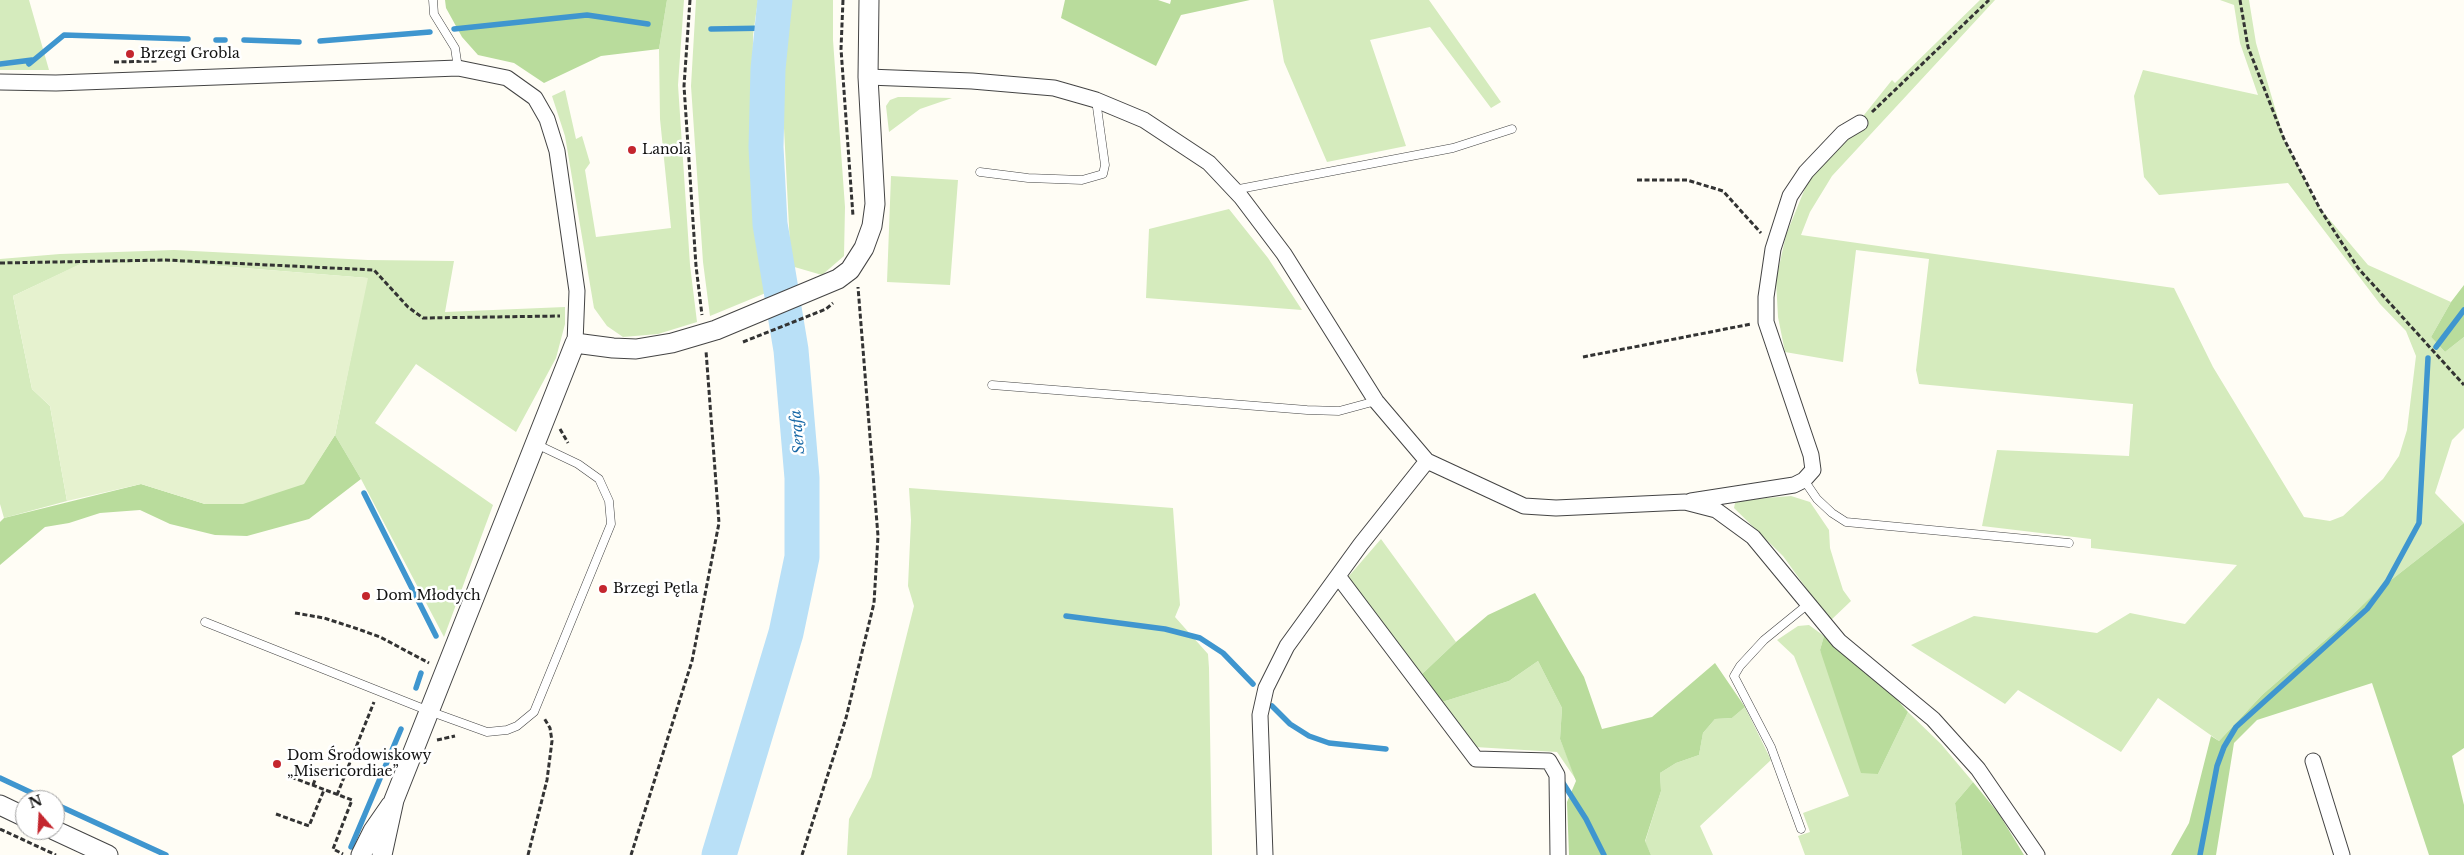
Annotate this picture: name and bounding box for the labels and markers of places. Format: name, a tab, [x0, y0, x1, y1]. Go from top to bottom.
place label: Brzegi Grobla	[140, 46, 240, 62]
marker: Brzegi Grobla	[124, 48, 136, 60]
place label: Lanola	[642, 142, 691, 158]
marker: Lanola	[626, 144, 638, 156]
place label: Brzegi Pętla	[613, 581, 698, 597]
marker: Brzegi Pętla	[597, 583, 609, 595]
place label: Dom Młodych	[376, 588, 481, 604]
marker: Dom Młodych	[360, 590, 372, 602]
place label: Dom Środowiskowy „Misericordiae”	[287, 748, 432, 780]
marker: Dom Środowiskowy „Misericordiae”	[271, 758, 283, 770]

